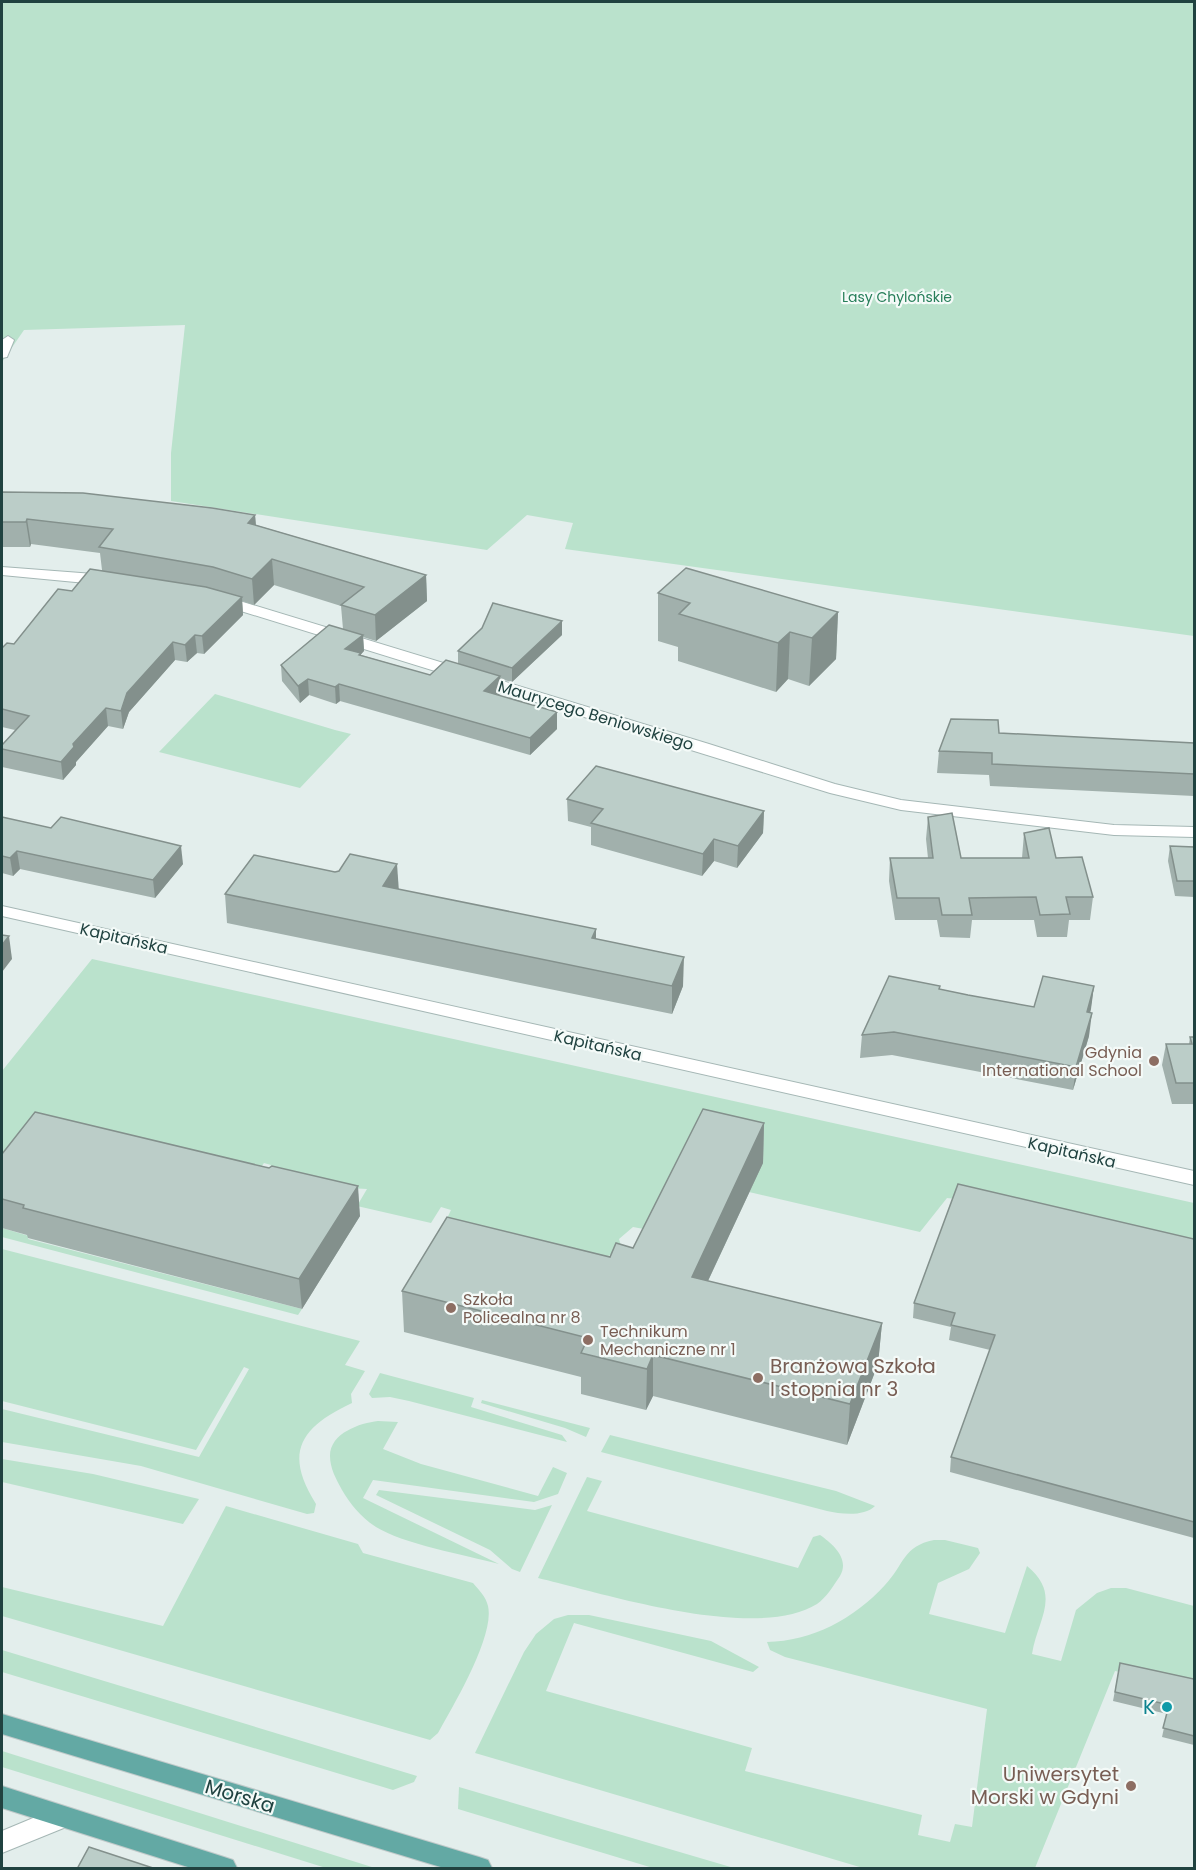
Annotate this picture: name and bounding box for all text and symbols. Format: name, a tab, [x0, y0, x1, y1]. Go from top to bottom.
park label: Lasy Chylońskie	[842, 287, 952, 307]
street label: Maurycego Beniowskiego	[495, 675, 697, 756]
street label: Kapitańska	[78, 917, 170, 960]
street label: Kapitańska	[552, 1024, 644, 1067]
place label: Gdynia International School	[982, 1041, 1142, 1082]
marker: Gdynia International School	[1147, 1054, 1161, 1068]
street label: Kapitańska	[1026, 1131, 1118, 1174]
place label: Szkoła Policealna nr 8	[463, 1288, 581, 1329]
marker: Szkoła Policealna nr 8	[444, 1301, 458, 1315]
place label: Technikum Mechaniczne nr 1	[600, 1320, 736, 1361]
marker: Technikum Mechaniczne nr 1	[581, 1333, 595, 1347]
place label: Branżowa Szkoła I stopnia nr 3	[770, 1352, 936, 1403]
marker: Branżowa Szkoła I stopnia nr 3	[751, 1371, 765, 1385]
place label: K	[1143, 1693, 1155, 1721]
marker: K	[1160, 1700, 1174, 1714]
place label: Uniwersytet Morski w Gdyni	[971, 1760, 1119, 1811]
street label: Morska	[202, 1772, 278, 1820]
marker: Uniwersytet Morski w Gdyni	[1124, 1779, 1138, 1793]

